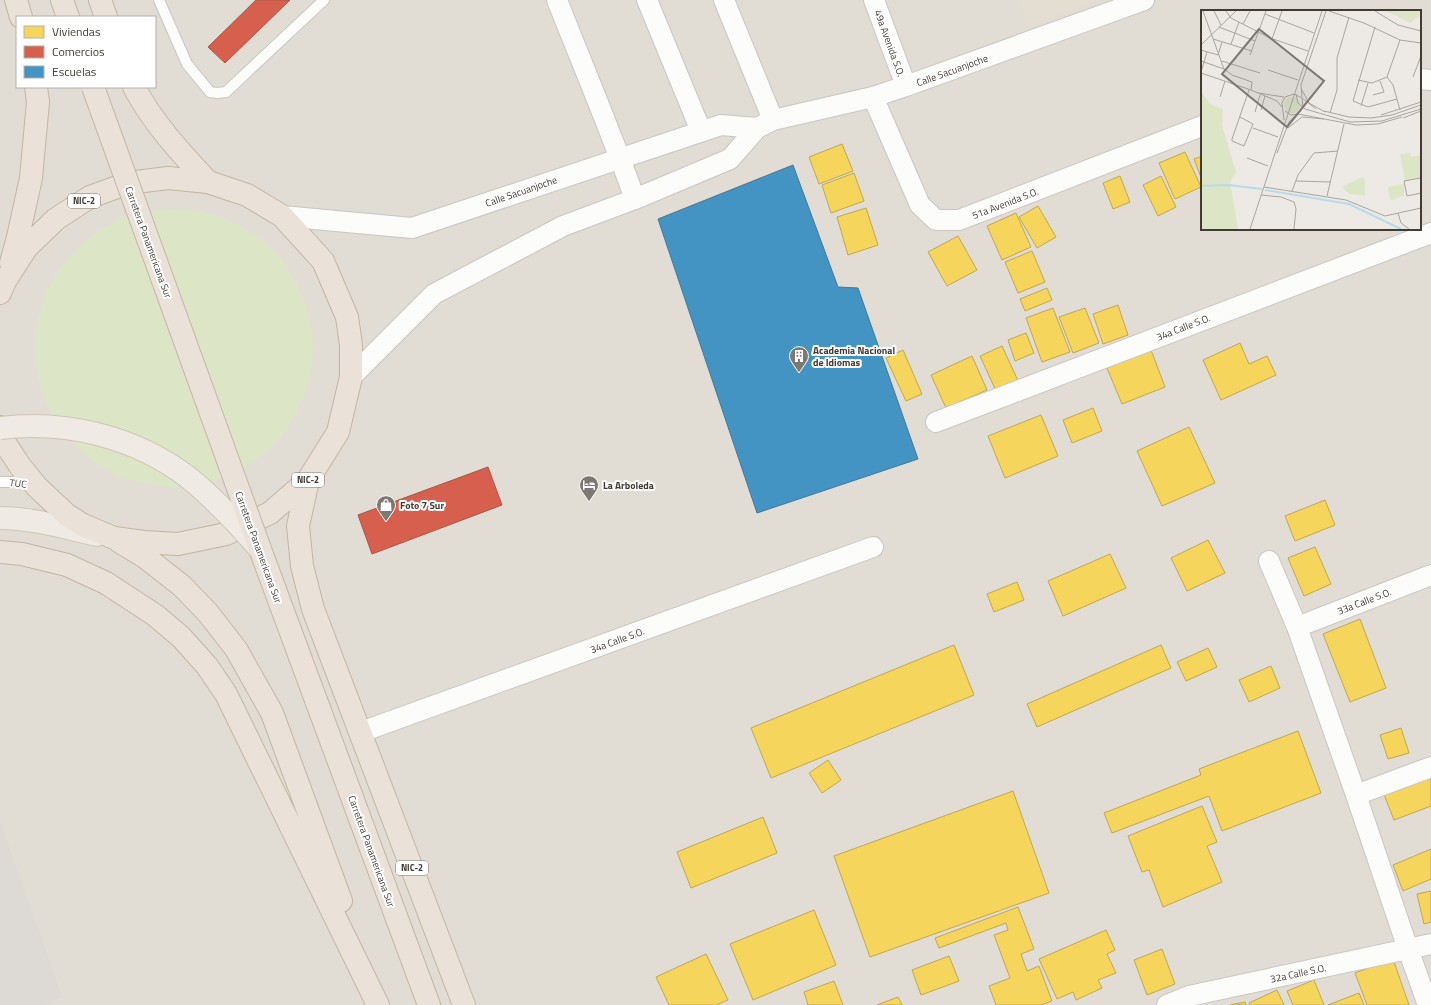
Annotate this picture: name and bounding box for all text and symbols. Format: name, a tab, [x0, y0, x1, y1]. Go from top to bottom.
street label: 49a Avenida S.O.	[870, 8, 909, 79]
inset map	[1201, 10, 1421, 230]
legend	[16, 16, 156, 88]
text: Viviendas	[52, 22, 101, 41]
text: Comercios	[52, 42, 105, 61]
street label: Calle Sacuanjoche	[914, 51, 990, 90]
text: Escuelas	[52, 62, 97, 81]
street label: Calle Sacuanjoche	[483, 172, 559, 211]
street label: Carretera Panamericana Sur	[121, 184, 176, 301]
street label: 51a Avenida S.O.	[970, 184, 1041, 223]
road number: NIC-2	[68, 194, 100, 208]
street label: 34a Calle S.O.	[1154, 310, 1212, 345]
place label: Academia Nacional de Idiomas	[813, 343, 895, 370]
building icon: Academia Nacional de Idiomas	[788, 345, 810, 373]
road number: NIC-2	[292, 473, 324, 487]
hotel icon: La Arboleda	[578, 474, 600, 502]
street label: TUC	[9, 475, 28, 492]
place label: La Arboleda	[603, 478, 654, 493]
street label: Carretera Panamericana Sur	[231, 489, 286, 606]
shop icon: Foto 7 Sur	[375, 494, 397, 522]
place label: Foto 7 Sur	[400, 498, 444, 513]
street label: 33a Calle S.O.	[1335, 584, 1393, 619]
street label: 34a Calle S.O.	[588, 624, 646, 657]
street label: Carretera Panamericana Sur	[344, 793, 399, 910]
road number: NIC-2	[396, 861, 428, 875]
street label: 32a Calle S.O.	[1269, 960, 1327, 987]

